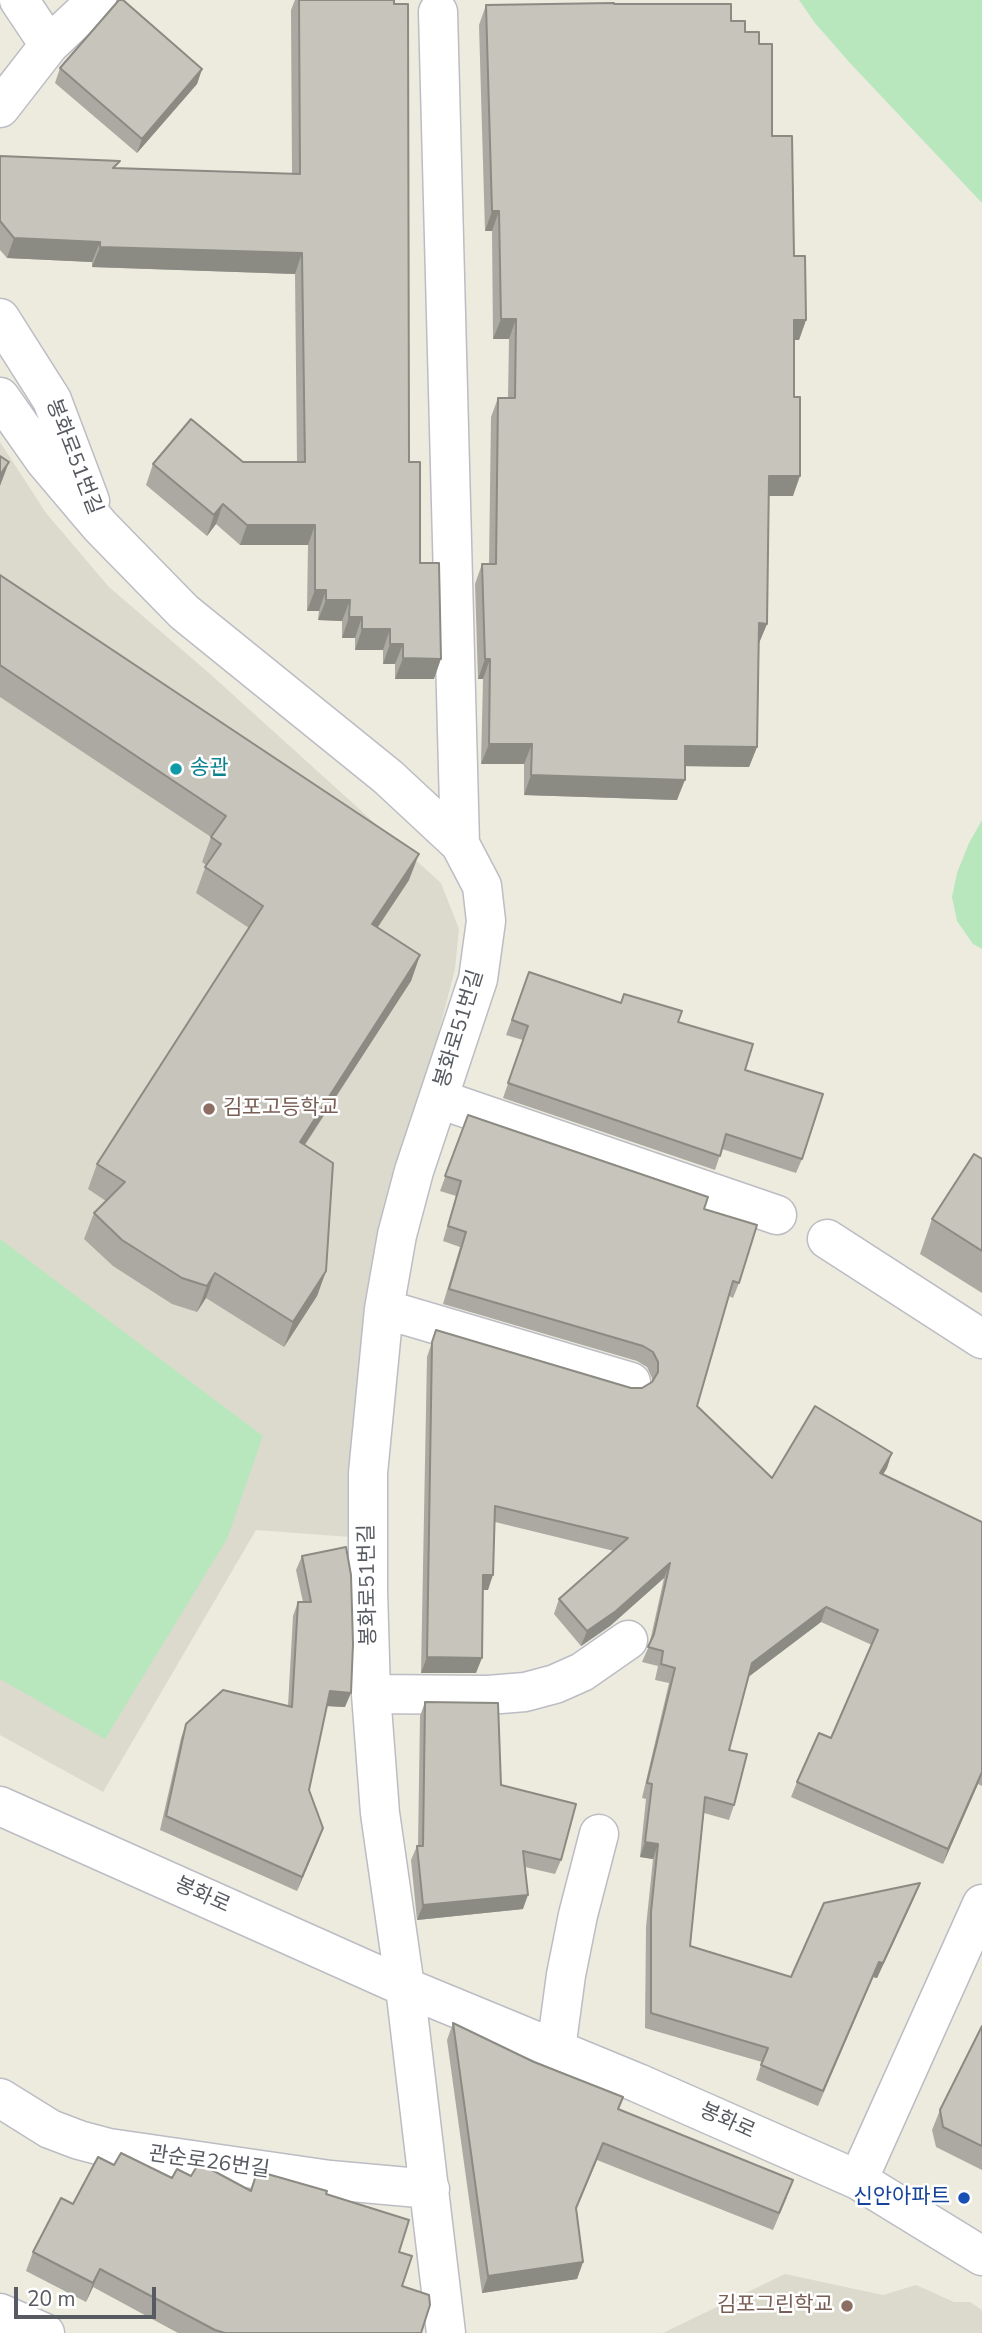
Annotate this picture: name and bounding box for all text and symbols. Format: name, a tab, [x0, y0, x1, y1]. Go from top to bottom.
street label: 봉화로51번길	[39, 396, 107, 518]
place label: 송관	[190, 756, 229, 782]
marker: 송관	[168, 761, 184, 777]
street label: 봉화로51번길	[430, 967, 490, 1091]
place label: 김포고등학교	[223, 1096, 339, 1122]
marker: 김포고등학교	[201, 1101, 217, 1117]
street label: 봉화로51번길	[355, 1524, 383, 1646]
street label: 봉화로	[170, 1873, 234, 1919]
street label: 봉화로	[695, 2099, 759, 2145]
street label: 관순로26번길	[147, 2142, 271, 2184]
place label: 신안아파트	[853, 2185, 950, 2211]
marker: 신안아파트	[956, 2190, 972, 2206]
scale bar	[18, 2274, 159, 2318]
text: 20 m	[27, 2285, 76, 2313]
place label: 김포그린학교	[717, 2293, 833, 2319]
marker: 김포그린학교	[839, 2298, 855, 2314]

